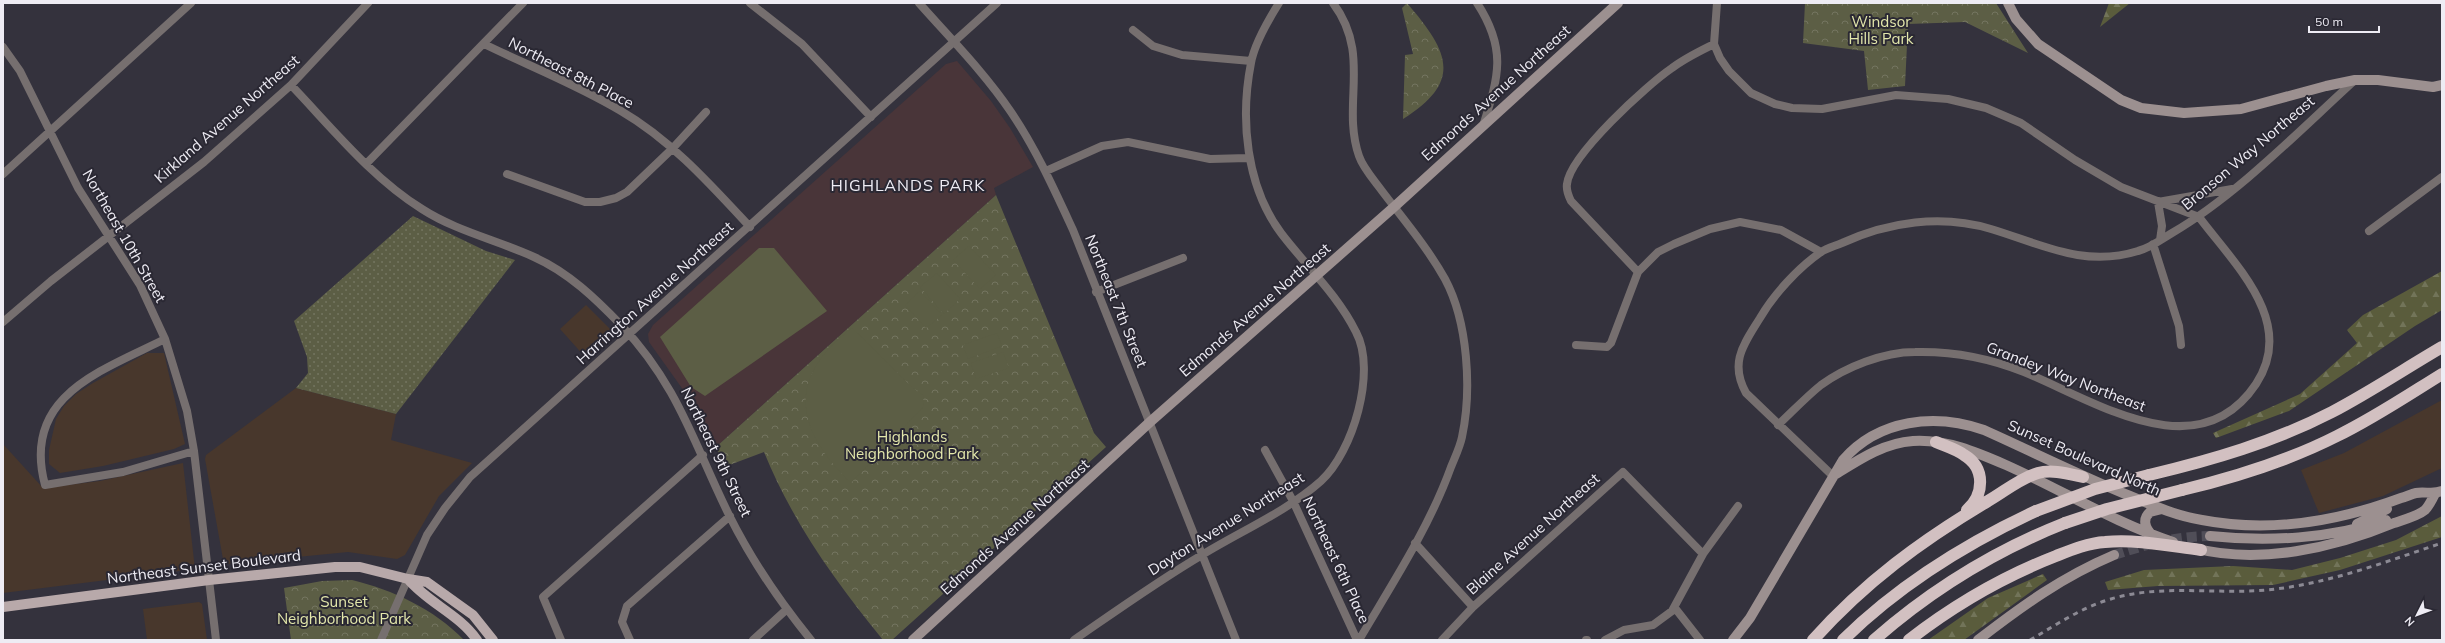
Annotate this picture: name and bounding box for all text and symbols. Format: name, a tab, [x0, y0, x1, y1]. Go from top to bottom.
scale bar	[2309, 8, 2379, 34]
park label: Windsor Hills Park	[1848, 12, 1914, 48]
text: 50 m	[2315, 14, 2343, 29]
street label: Edmonds Avenue Northeast	[1417, 21, 1574, 165]
street label: Northeast 8th Place	[505, 33, 637, 112]
street label: Kirkland Avenue Northeast	[150, 50, 303, 187]
street label: Bronson Way Northeast	[2177, 91, 2318, 214]
street label: Northeast 10th Street	[79, 166, 170, 306]
district label: HIGHLANDS PARK	[831, 175, 985, 195]
street label: Harrington Avenue Northeast	[572, 217, 737, 368]
street label: Northeast 7th Street	[1081, 232, 1152, 370]
street label: Edmonds Avenue Northeast	[1175, 239, 1334, 381]
street label: Grandey Way Northeast	[1984, 337, 2149, 416]
street label: Northeast 9th Street	[677, 384, 756, 520]
street label: Sunset Boulevard North	[2005, 415, 2164, 500]
park label: Highlands Neighborhood Park	[845, 427, 979, 463]
street label: Edmonds Avenue Northeast	[936, 455, 1093, 599]
street label: Dayton Avenue Northeast	[1144, 468, 1307, 579]
street label: Blaine Avenue Northeast	[1462, 469, 1603, 599]
street label: Northeast 6th Place	[1299, 493, 1374, 626]
street label: Northeast Sunset Boulevard	[106, 545, 302, 588]
park label: Sunset Neighborhood Park	[277, 592, 411, 628]
north arrow	[2397, 595, 2437, 635]
text: N	[2402, 614, 2418, 629]

